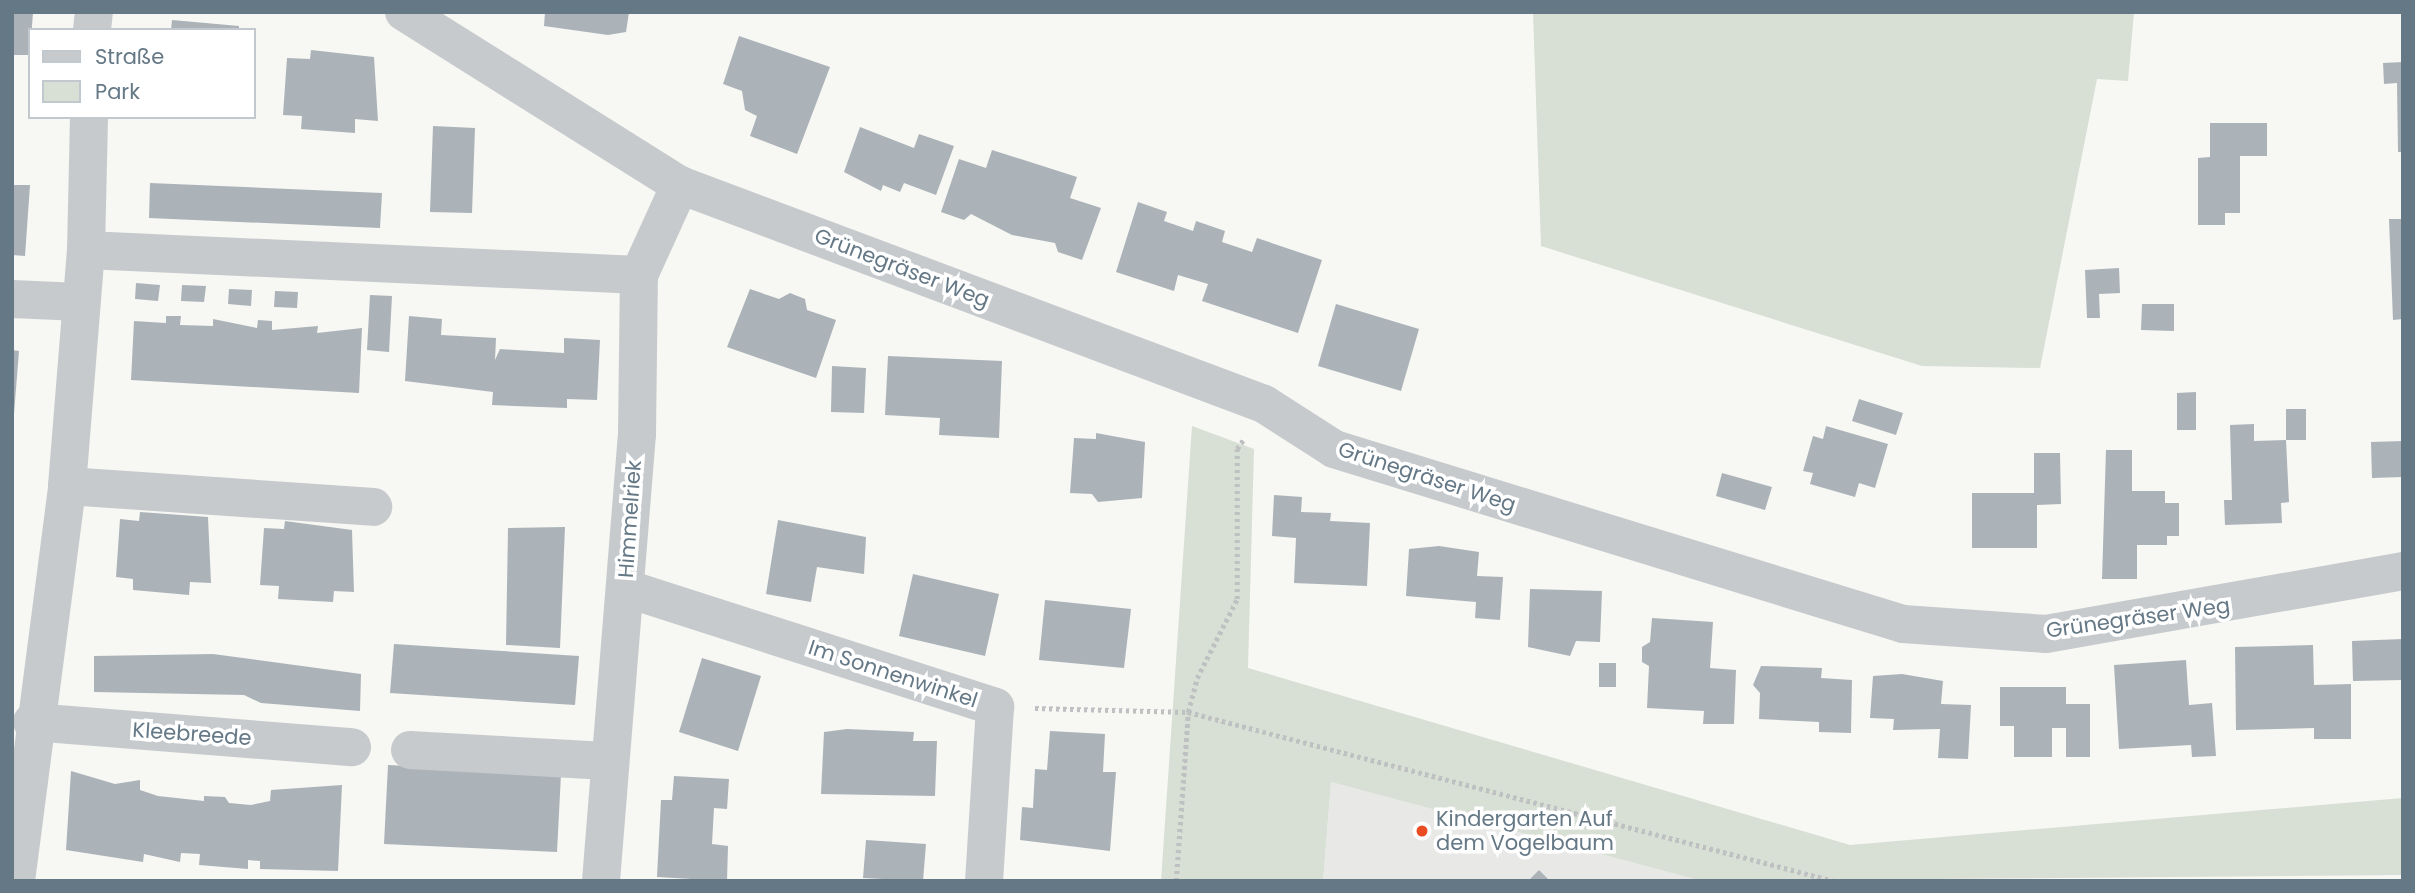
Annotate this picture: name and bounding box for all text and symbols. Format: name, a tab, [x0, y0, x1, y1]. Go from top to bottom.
legend	[28, 28, 256, 119]
text: Straße	[95, 42, 164, 71]
text: Park	[95, 77, 140, 106]
street label: Grünegräser Weg	[811, 223, 993, 313]
street label: Grünegräser Weg	[1335, 436, 1519, 518]
street label: Himmelriek	[613, 459, 647, 579]
street label: Grünegräser Weg	[2044, 593, 2232, 643]
street label: Im Sonnenwinkel	[805, 635, 981, 713]
street label: Kleebreede	[132, 717, 252, 751]
place label: Kindergarten Auf dem Vogelbaum	[1436, 806, 1614, 856]
marker: Kindergarten Auf dem Vogelbaum	[1414, 823, 1430, 839]

